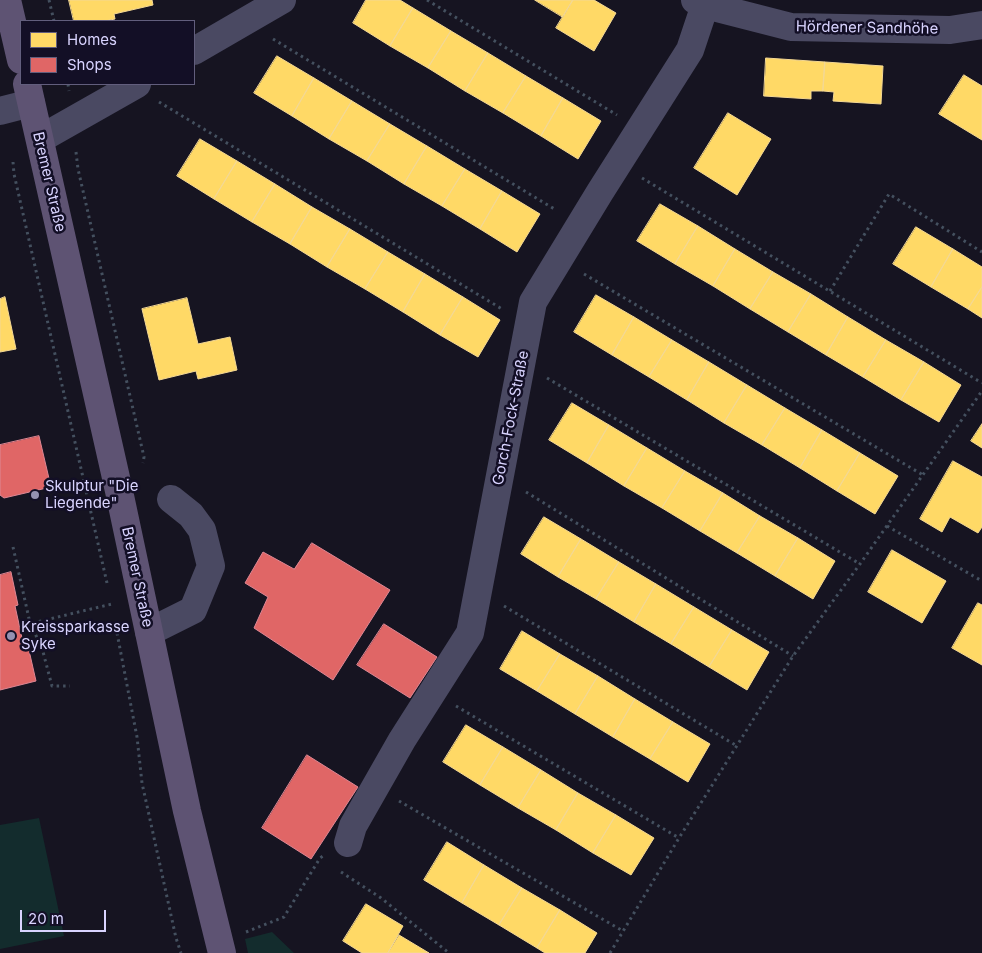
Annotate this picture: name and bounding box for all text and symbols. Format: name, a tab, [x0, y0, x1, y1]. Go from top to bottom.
street label: Hördener Sandhöhe	[796, 18, 938, 38]
legend	[20, 20, 195, 85]
text: Homes	[67, 30, 117, 49]
text: Shops	[67, 55, 112, 74]
street label: Bremer Straße	[29, 130, 69, 234]
street label: Gorch-Fock-Straße	[489, 349, 533, 487]
place label: Skulptur "Die Liegende"	[45, 477, 138, 512]
marker: Skulptur "Die Liegende"	[29, 489, 41, 501]
street label: Bremer Straße	[118, 525, 156, 629]
place label: Kreissparkasse Syke	[21, 618, 130, 653]
marker: Kreissparkasse Syke	[5, 630, 17, 642]
scale bar	[22, 900, 109, 932]
text: 20 m	[28, 909, 64, 928]

